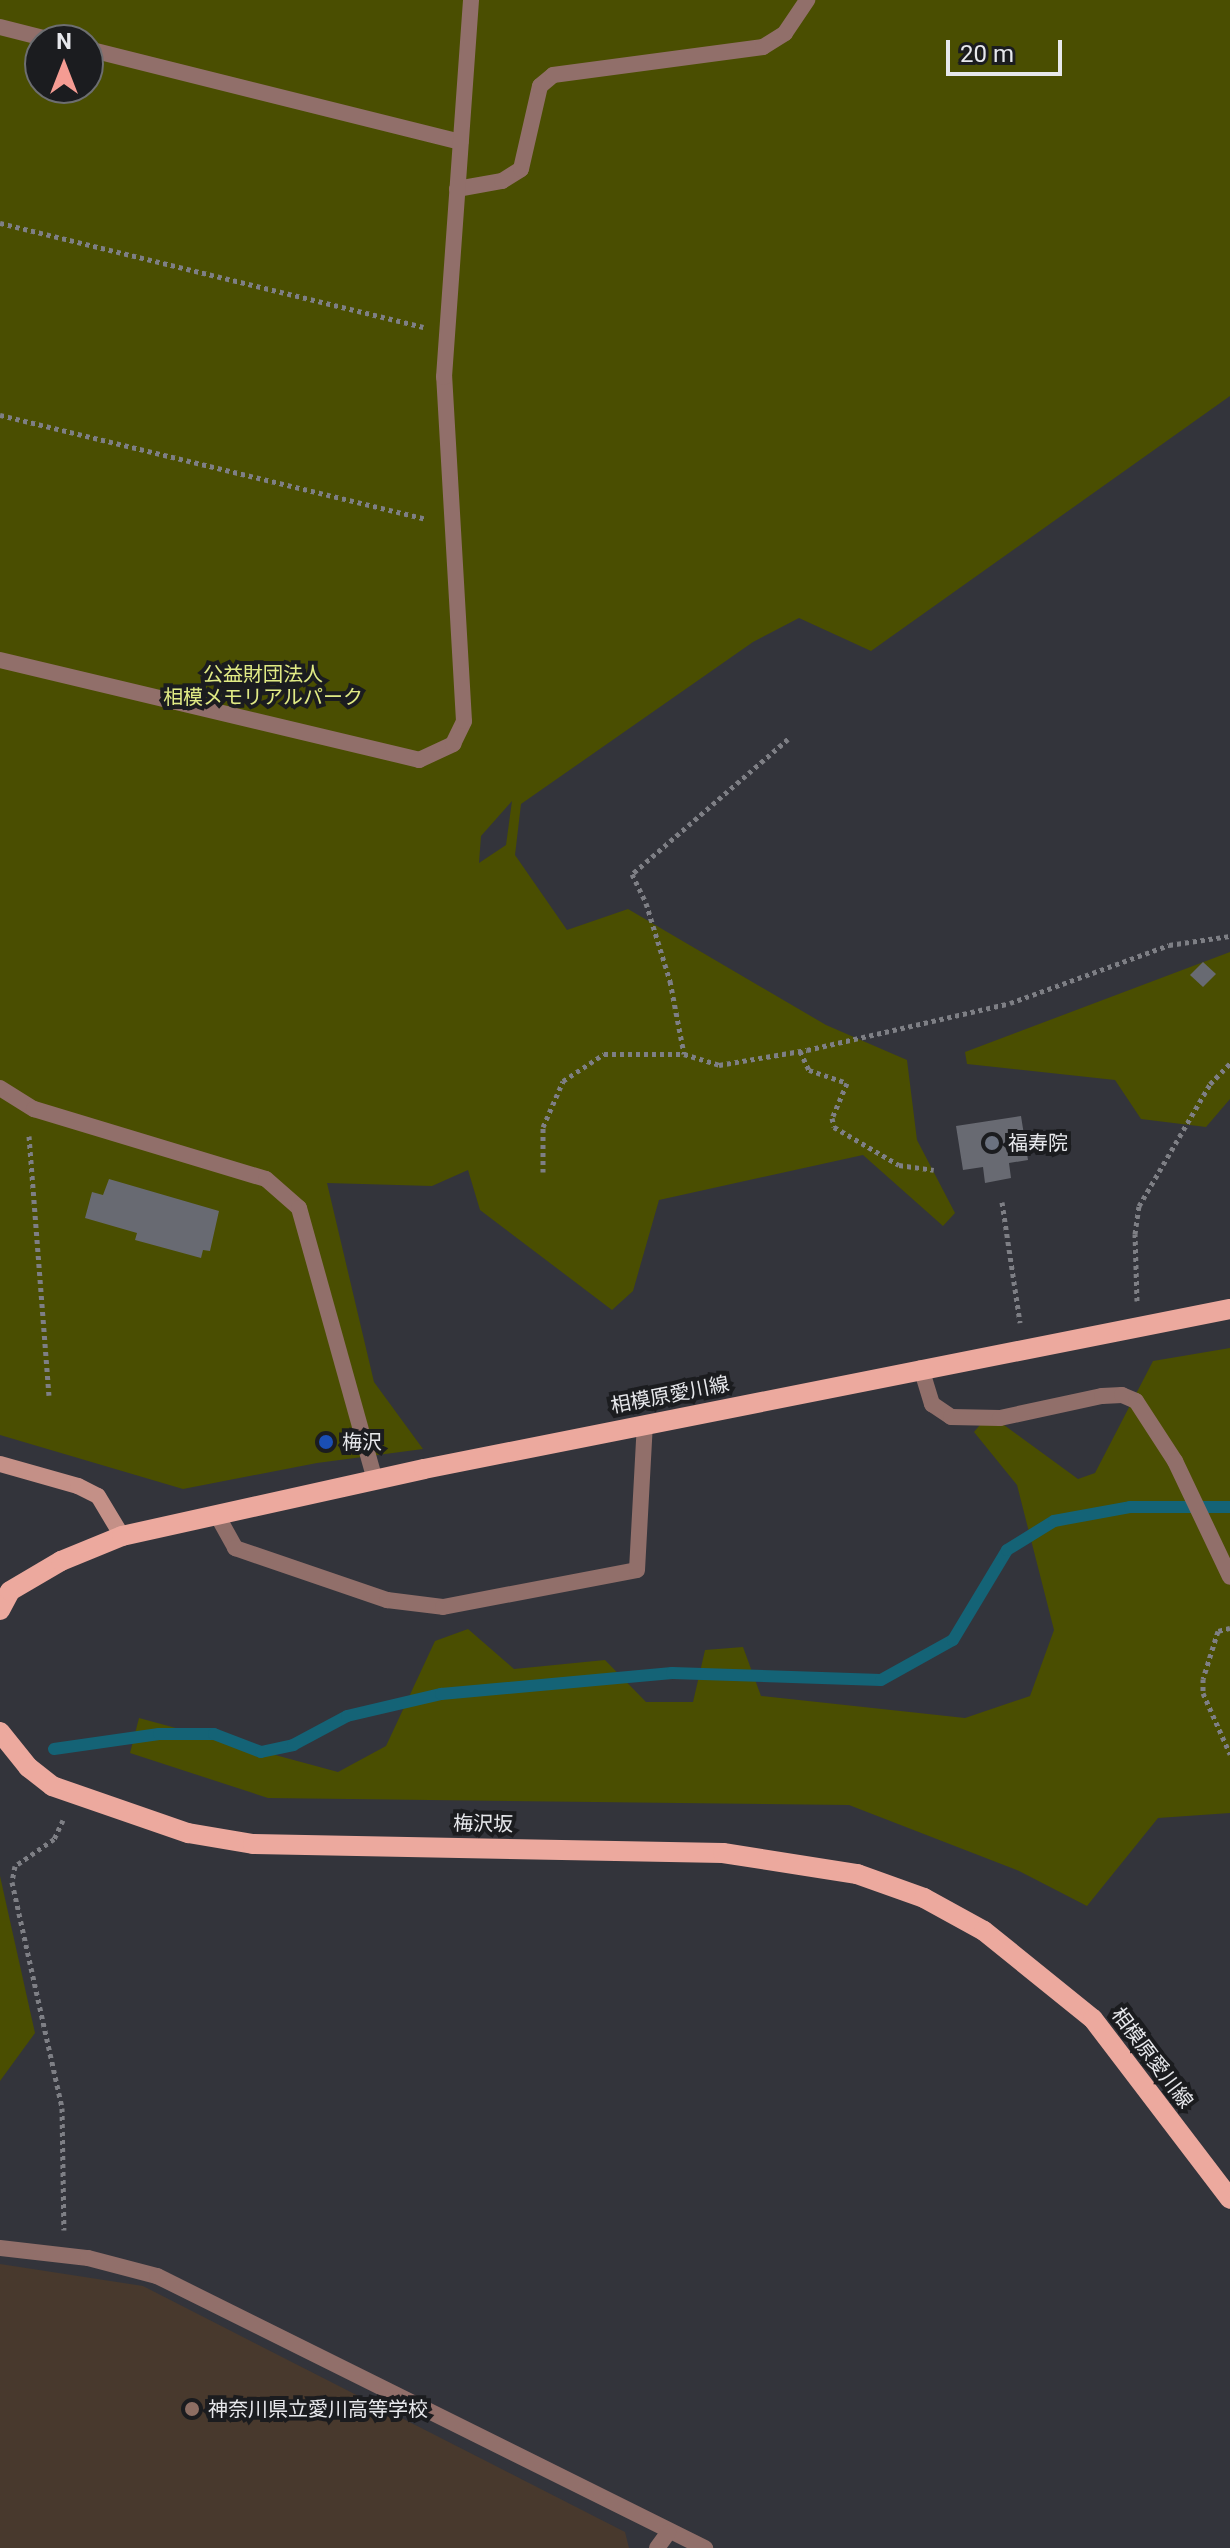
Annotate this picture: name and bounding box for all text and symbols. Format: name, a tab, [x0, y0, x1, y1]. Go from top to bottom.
north arrow	[24, 24, 104, 104]
scale bar	[950, 24, 1066, 74]
text: N	[56, 29, 72, 54]
text: 20 m	[960, 40, 1014, 68]
park label: 公益財団法人 相模メモリアルパーク	[163, 663, 363, 710]
place label: 福寿院	[1008, 1131, 1068, 1155]
marker: 福寿院	[983, 1134, 1001, 1152]
street label: 相模原愛川線	[609, 1372, 731, 1418]
place label: 梅沢	[342, 1430, 382, 1454]
marker: 梅沢	[317, 1433, 335, 1451]
street label: 梅沢坂	[453, 1811, 513, 1837]
street label: 相模原愛川線	[1106, 2003, 1198, 2113]
place label: 神奈川県立愛川高等学校	[208, 2397, 428, 2421]
marker: 神奈川県立愛川高等学校	[183, 2400, 201, 2418]

